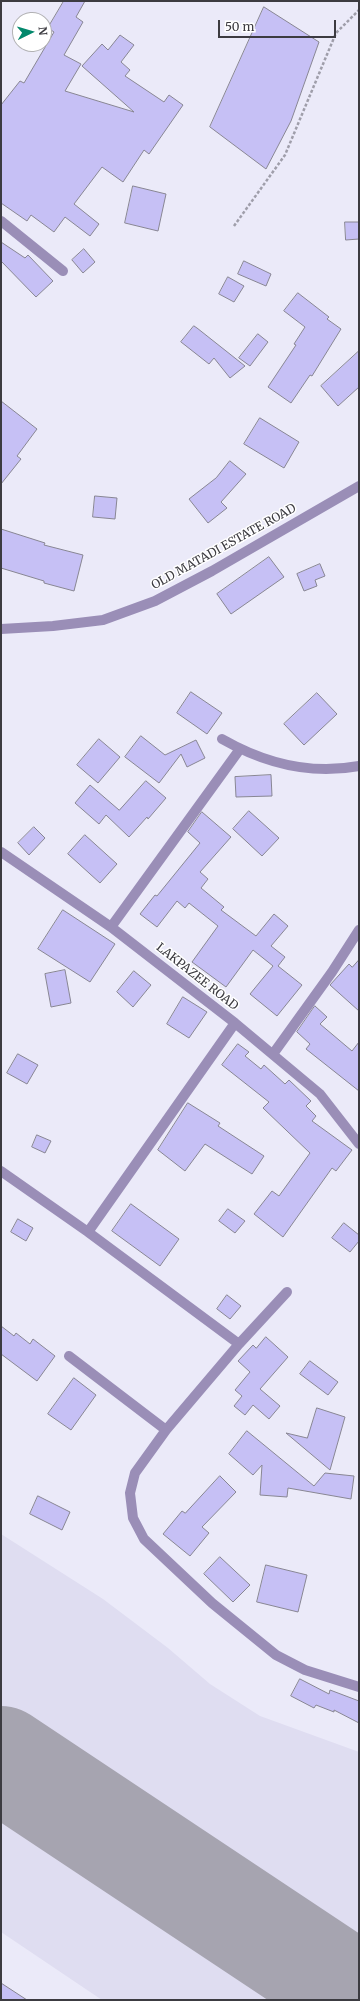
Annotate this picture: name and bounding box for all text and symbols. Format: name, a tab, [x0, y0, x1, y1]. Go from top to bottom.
north arrow	[12, 12, 52, 52]
scale bar	[220, 12, 338, 38]
text: 50 m	[225, 19, 254, 34]
text: N	[36, 26, 50, 36]
street label: OLD MATADI ESTATE ROAD	[149, 501, 299, 593]
street label: LAKPAZEE ROAD	[153, 940, 241, 1014]

